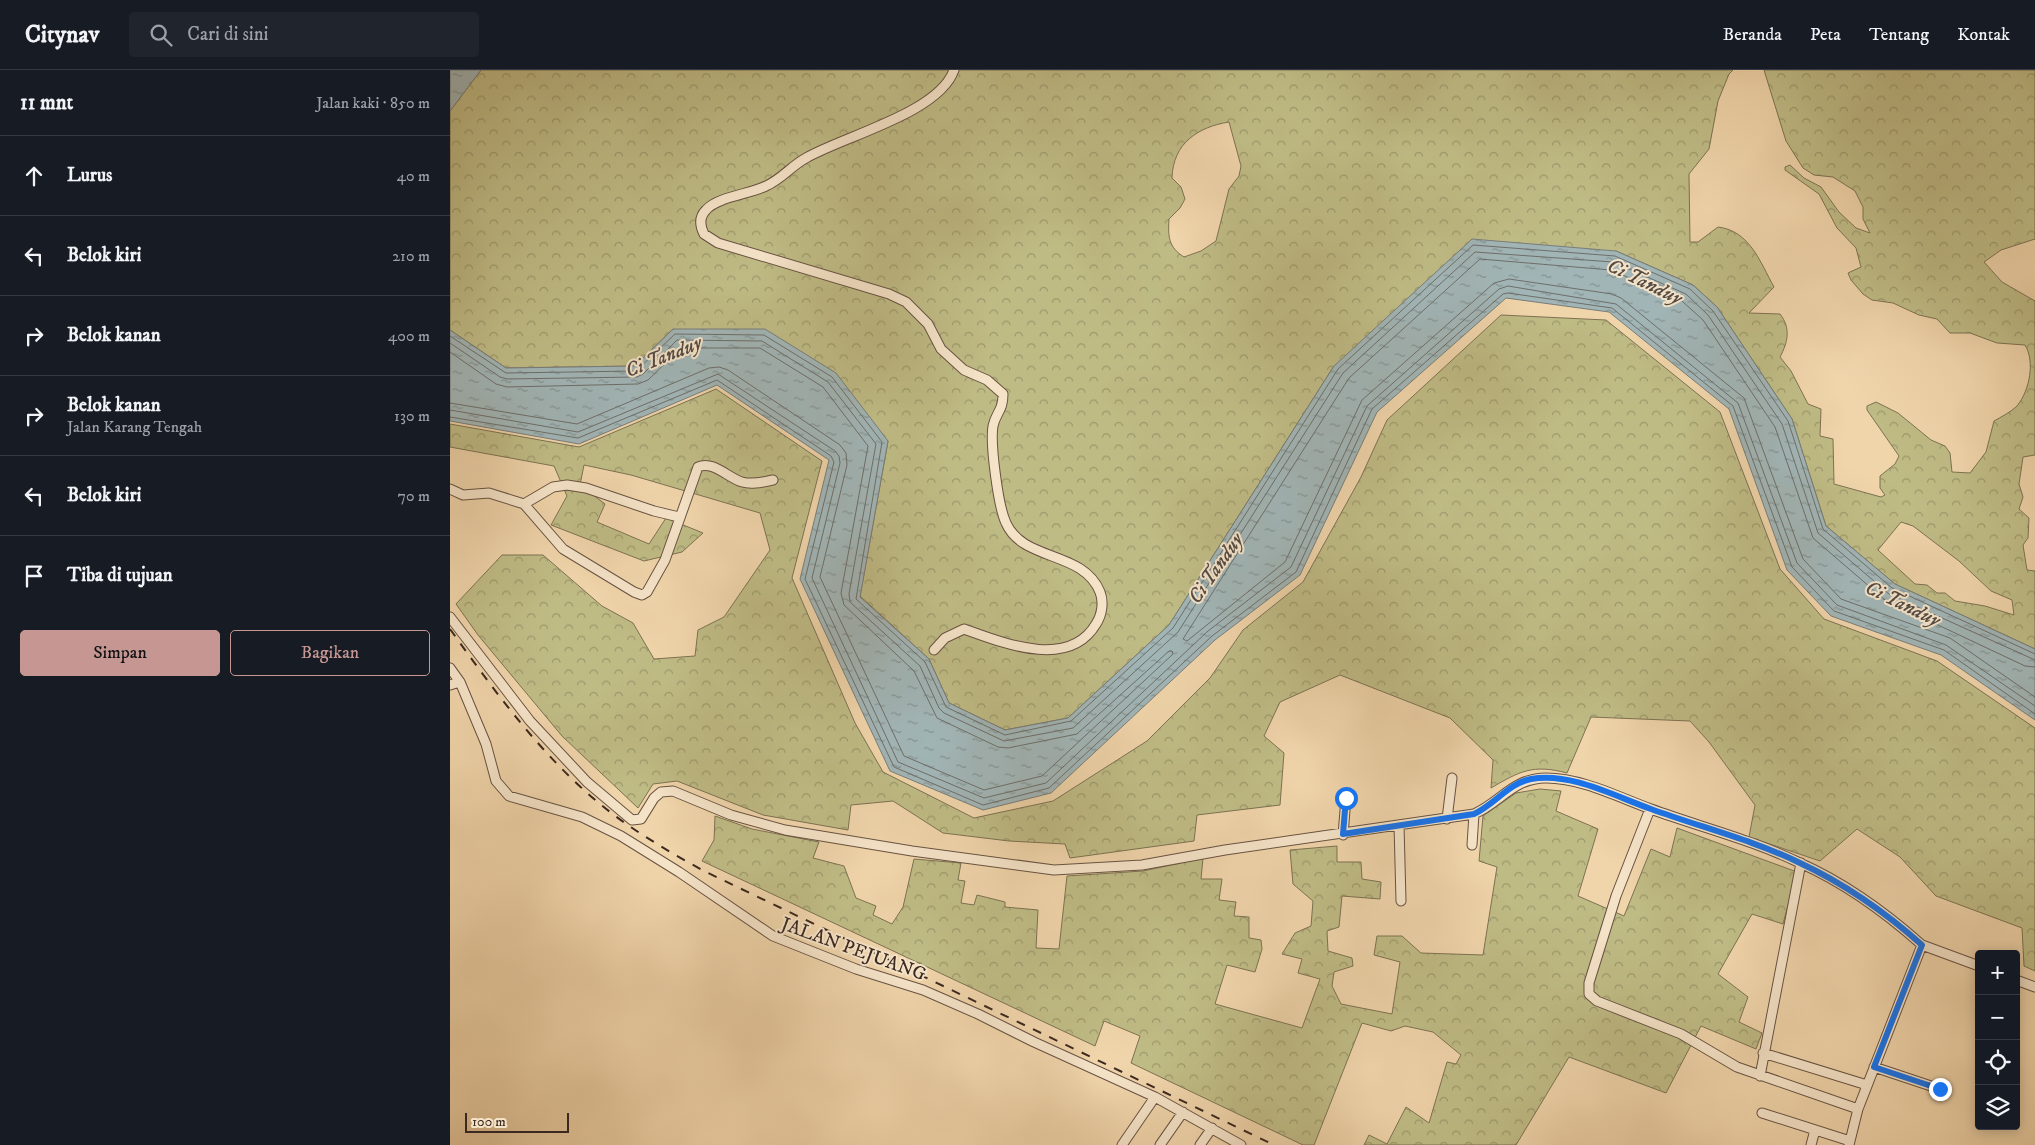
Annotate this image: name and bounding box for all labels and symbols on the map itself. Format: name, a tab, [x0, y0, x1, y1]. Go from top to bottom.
water label: Ci Tanduy	[1603, 253, 1687, 312]
water label: Ci Tanduy	[622, 330, 707, 384]
water label: Ci Tanduy	[1183, 528, 1250, 609]
water label: Ci Tanduy	[1861, 575, 1945, 634]
route start	[1335, 787, 1358, 810]
street label: JALAN PEJUANG	[776, 912, 929, 986]
route end	[1929, 1078, 1952, 1101]
scale bar	[465, 1110, 569, 1133]

